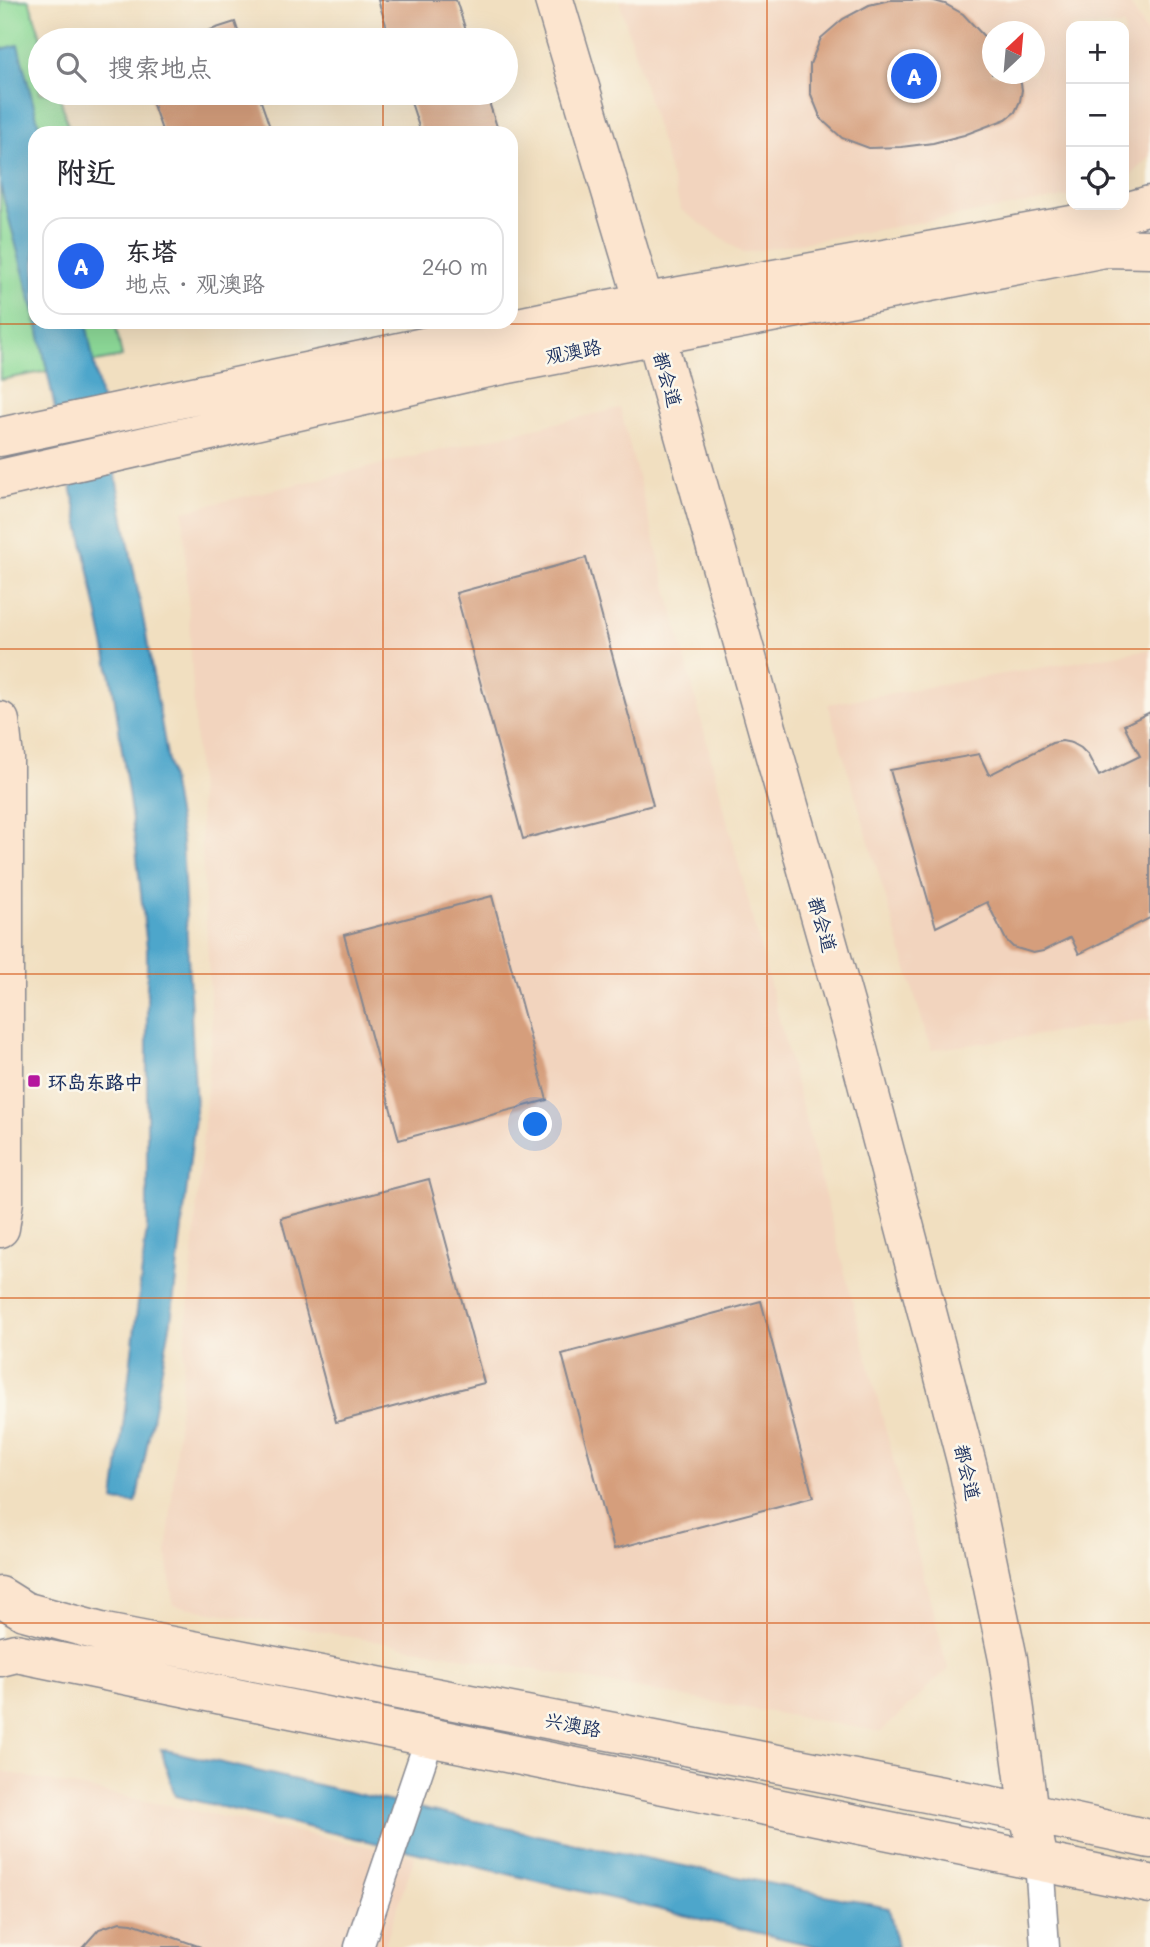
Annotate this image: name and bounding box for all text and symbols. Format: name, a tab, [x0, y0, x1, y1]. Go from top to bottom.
north arrow	[982, 21, 1045, 84]
map controls	[1066, 21, 1129, 210]
button: +	[1066, 21, 1129, 84]
search box	[28, 28, 518, 105]
icon: search	[52, 48, 90, 86]
text: 搜索地点	[108, 50, 212, 84]
pin: A	[891, 50, 937, 102]
button: −	[1066, 84, 1129, 147]
button: locate	[1066, 147, 1129, 210]
text: 附近	[56, 151, 116, 191]
text: 东塔	[125, 234, 177, 268]
text: A	[73, 251, 89, 281]
text: 240 m	[422, 251, 488, 281]
text: 地点 · 观澳路	[125, 268, 265, 298]
street label: 观澳路	[543, 333, 603, 369]
street label: 都会道	[648, 348, 688, 410]
street label: 都会道	[803, 893, 843, 955]
place label: 环岛东路中	[48, 1069, 143, 1094]
marker: 环岛东路中	[26, 1073, 42, 1089]
your location	[518, 1107, 552, 1141]
street label: 都会道	[949, 1441, 987, 1503]
street label: 兴澳路	[543, 1706, 603, 1742]

